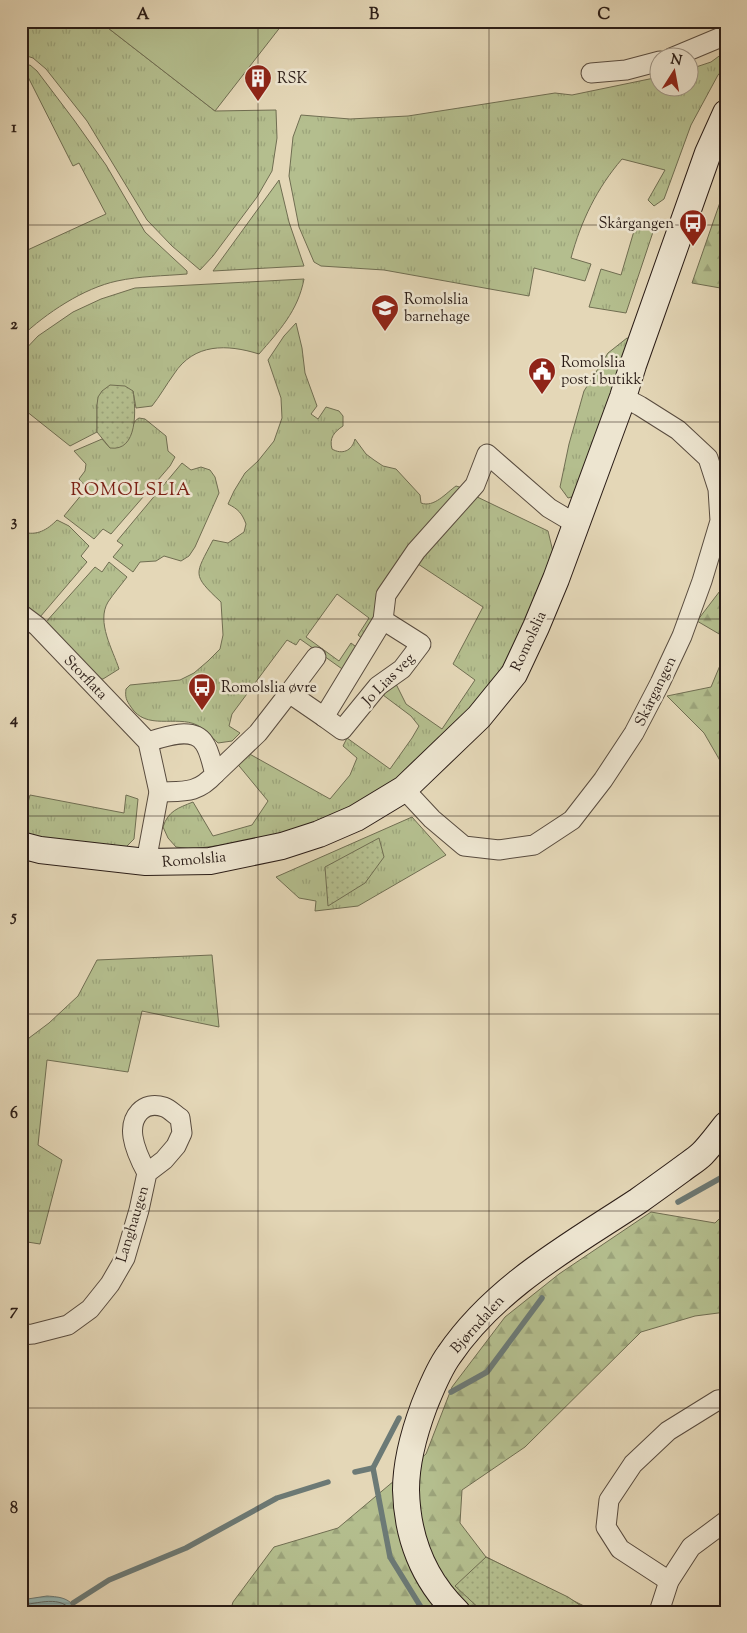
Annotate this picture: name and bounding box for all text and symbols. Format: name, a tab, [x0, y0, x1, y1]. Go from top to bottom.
text: A	[137, 4, 150, 27]
text: B	[369, 4, 379, 27]
text: C	[598, 4, 611, 27]
north arrow	[650, 48, 700, 98]
text: N	[669, 50, 683, 72]
building icon: RSK	[243, 63, 273, 102]
place label: RSK	[277, 69, 307, 90]
text: 1	[11, 117, 17, 140]
bus stop icon: Skårgangen	[678, 208, 708, 247]
place label: Skårgangen	[598, 214, 674, 235]
place label: Romolslia barnehage	[404, 290, 470, 328]
school or university icon: Romolslia barnehage	[370, 293, 400, 332]
text: 2	[10, 314, 18, 337]
place label: Romolslia post i butikk	[561, 353, 642, 391]
public building icon: Romolslia post i butikk	[527, 356, 557, 395]
district label: ROMOLSLIA	[70, 478, 192, 504]
text: 3	[11, 511, 18, 534]
street label: Romolslia	[506, 608, 553, 675]
street label: Jo Lias veg	[357, 649, 420, 712]
street label: Storflata	[58, 651, 112, 705]
street label: Skårgangen	[630, 653, 682, 730]
bus stop icon: Romolslia øvre	[187, 672, 217, 711]
place label: Romolslia øvre	[221, 678, 317, 699]
text: 4	[9, 709, 18, 732]
street label: Romolslia	[161, 847, 227, 874]
text: 5	[9, 906, 17, 929]
text: 6	[10, 1103, 18, 1126]
street label: Langhaugen	[112, 1183, 155, 1265]
street label: Bjørndalen	[446, 1291, 510, 1359]
text: 7	[10, 1300, 19, 1323]
text: 8	[10, 1498, 18, 1521]

